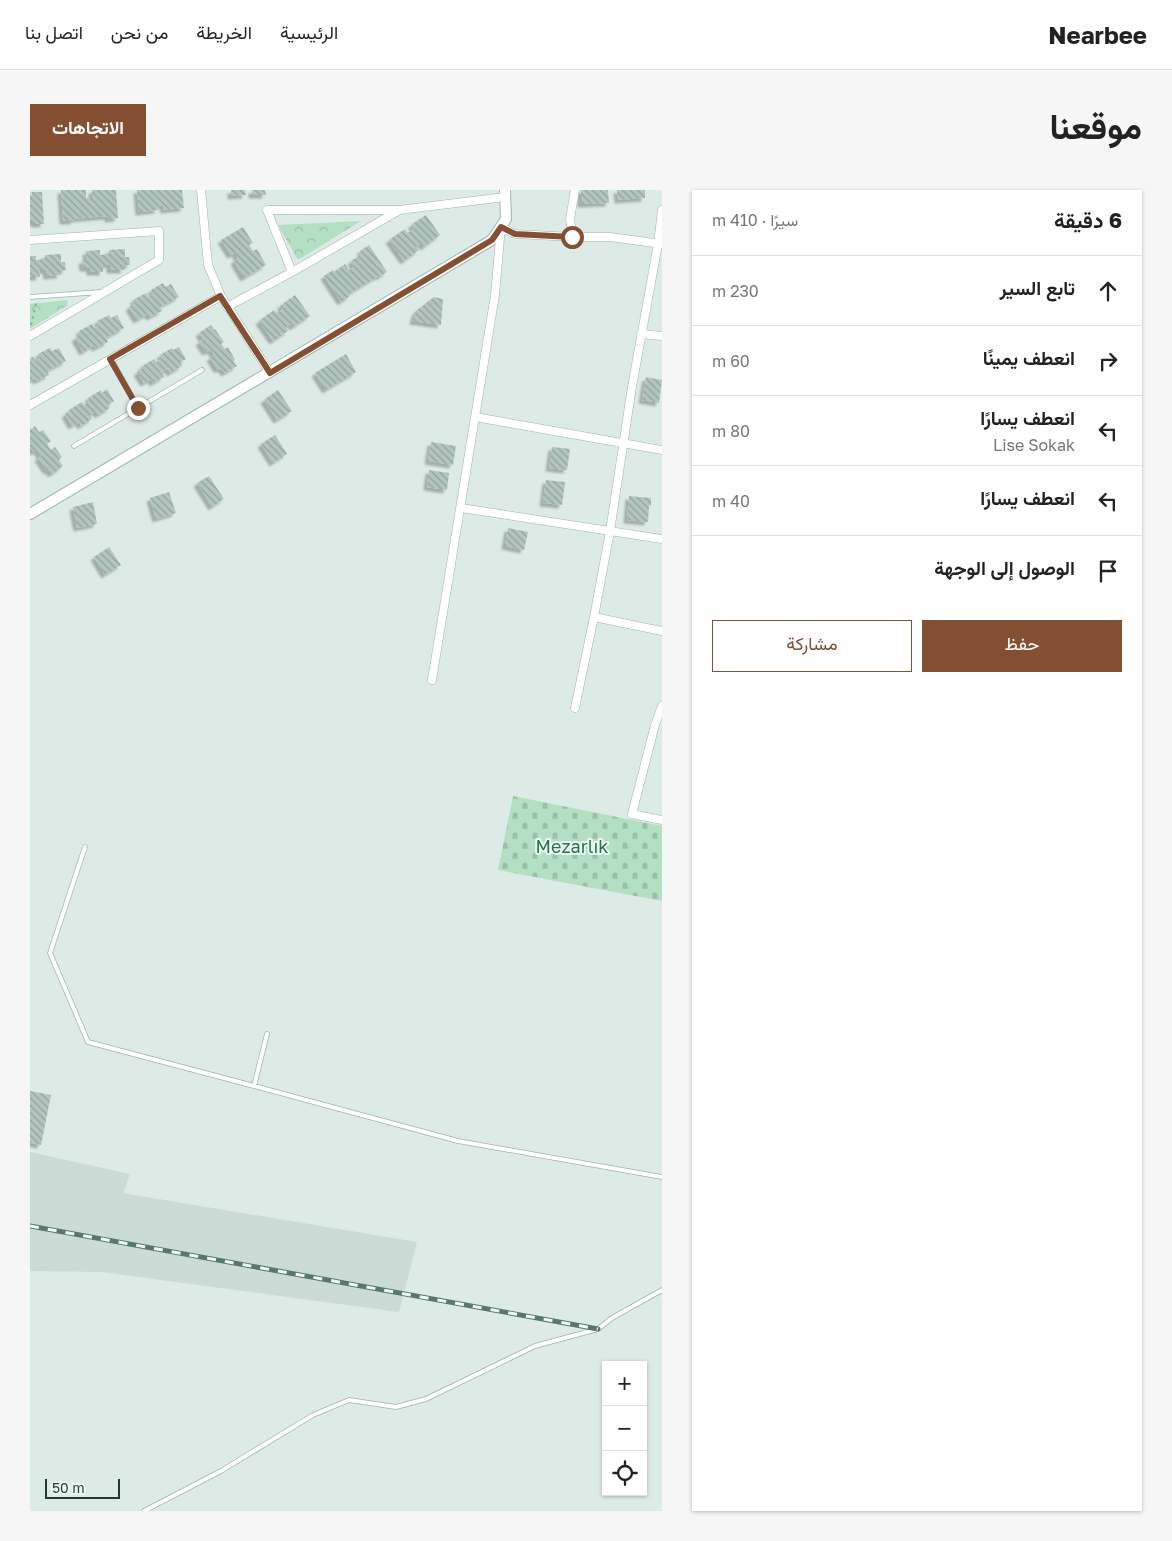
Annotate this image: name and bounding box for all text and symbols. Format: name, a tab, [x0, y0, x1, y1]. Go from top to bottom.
text: Nearbee	[1048, 20, 1147, 49]
text: اتصل بنا	[25, 21, 83, 43]
text: من نحن	[111, 21, 168, 43]
text: الخريطة	[196, 21, 252, 43]
text: الرئيسية	[280, 21, 338, 43]
button: الاتجاهات	[30, 104, 146, 156]
text: موقعنا	[1049, 105, 1142, 147]
text: 6 دقيقة	[1054, 207, 1122, 233]
text: سيرًا · 410 m	[712, 210, 798, 230]
route start	[561, 226, 584, 249]
text: تابع السير	[999, 276, 1075, 299]
icon: ahead	[1094, 277, 1122, 305]
text: 230 m	[712, 281, 759, 301]
text: انعطف يمينًا	[983, 346, 1075, 369]
icon: right	[1094, 347, 1122, 375]
text: 60 m	[712, 351, 750, 371]
route end	[127, 397, 150, 420]
text: انعطف يسارًا	[980, 406, 1075, 429]
icon: left	[1094, 417, 1122, 445]
text: 80 m	[712, 421, 750, 441]
text: Lise Sokak	[993, 435, 1075, 455]
text: انعطف يسارًا	[980, 486, 1075, 509]
icon: left	[1094, 487, 1122, 515]
text: 40 m	[712, 491, 750, 511]
text: الوصول إلى الوجهة	[934, 556, 1075, 579]
icon: arrive	[1094, 557, 1122, 585]
button: مشاركة	[712, 620, 912, 672]
button: حفظ	[922, 620, 1122, 672]
park label: Mezarlık	[535, 835, 609, 857]
map controls	[602, 1361, 647, 1496]
button: +	[602, 1361, 647, 1406]
button: −	[602, 1406, 647, 1451]
button: locate	[602, 1451, 647, 1496]
scale bar	[45, 1476, 120, 1499]
text: 50 m	[52, 1479, 85, 1496]

